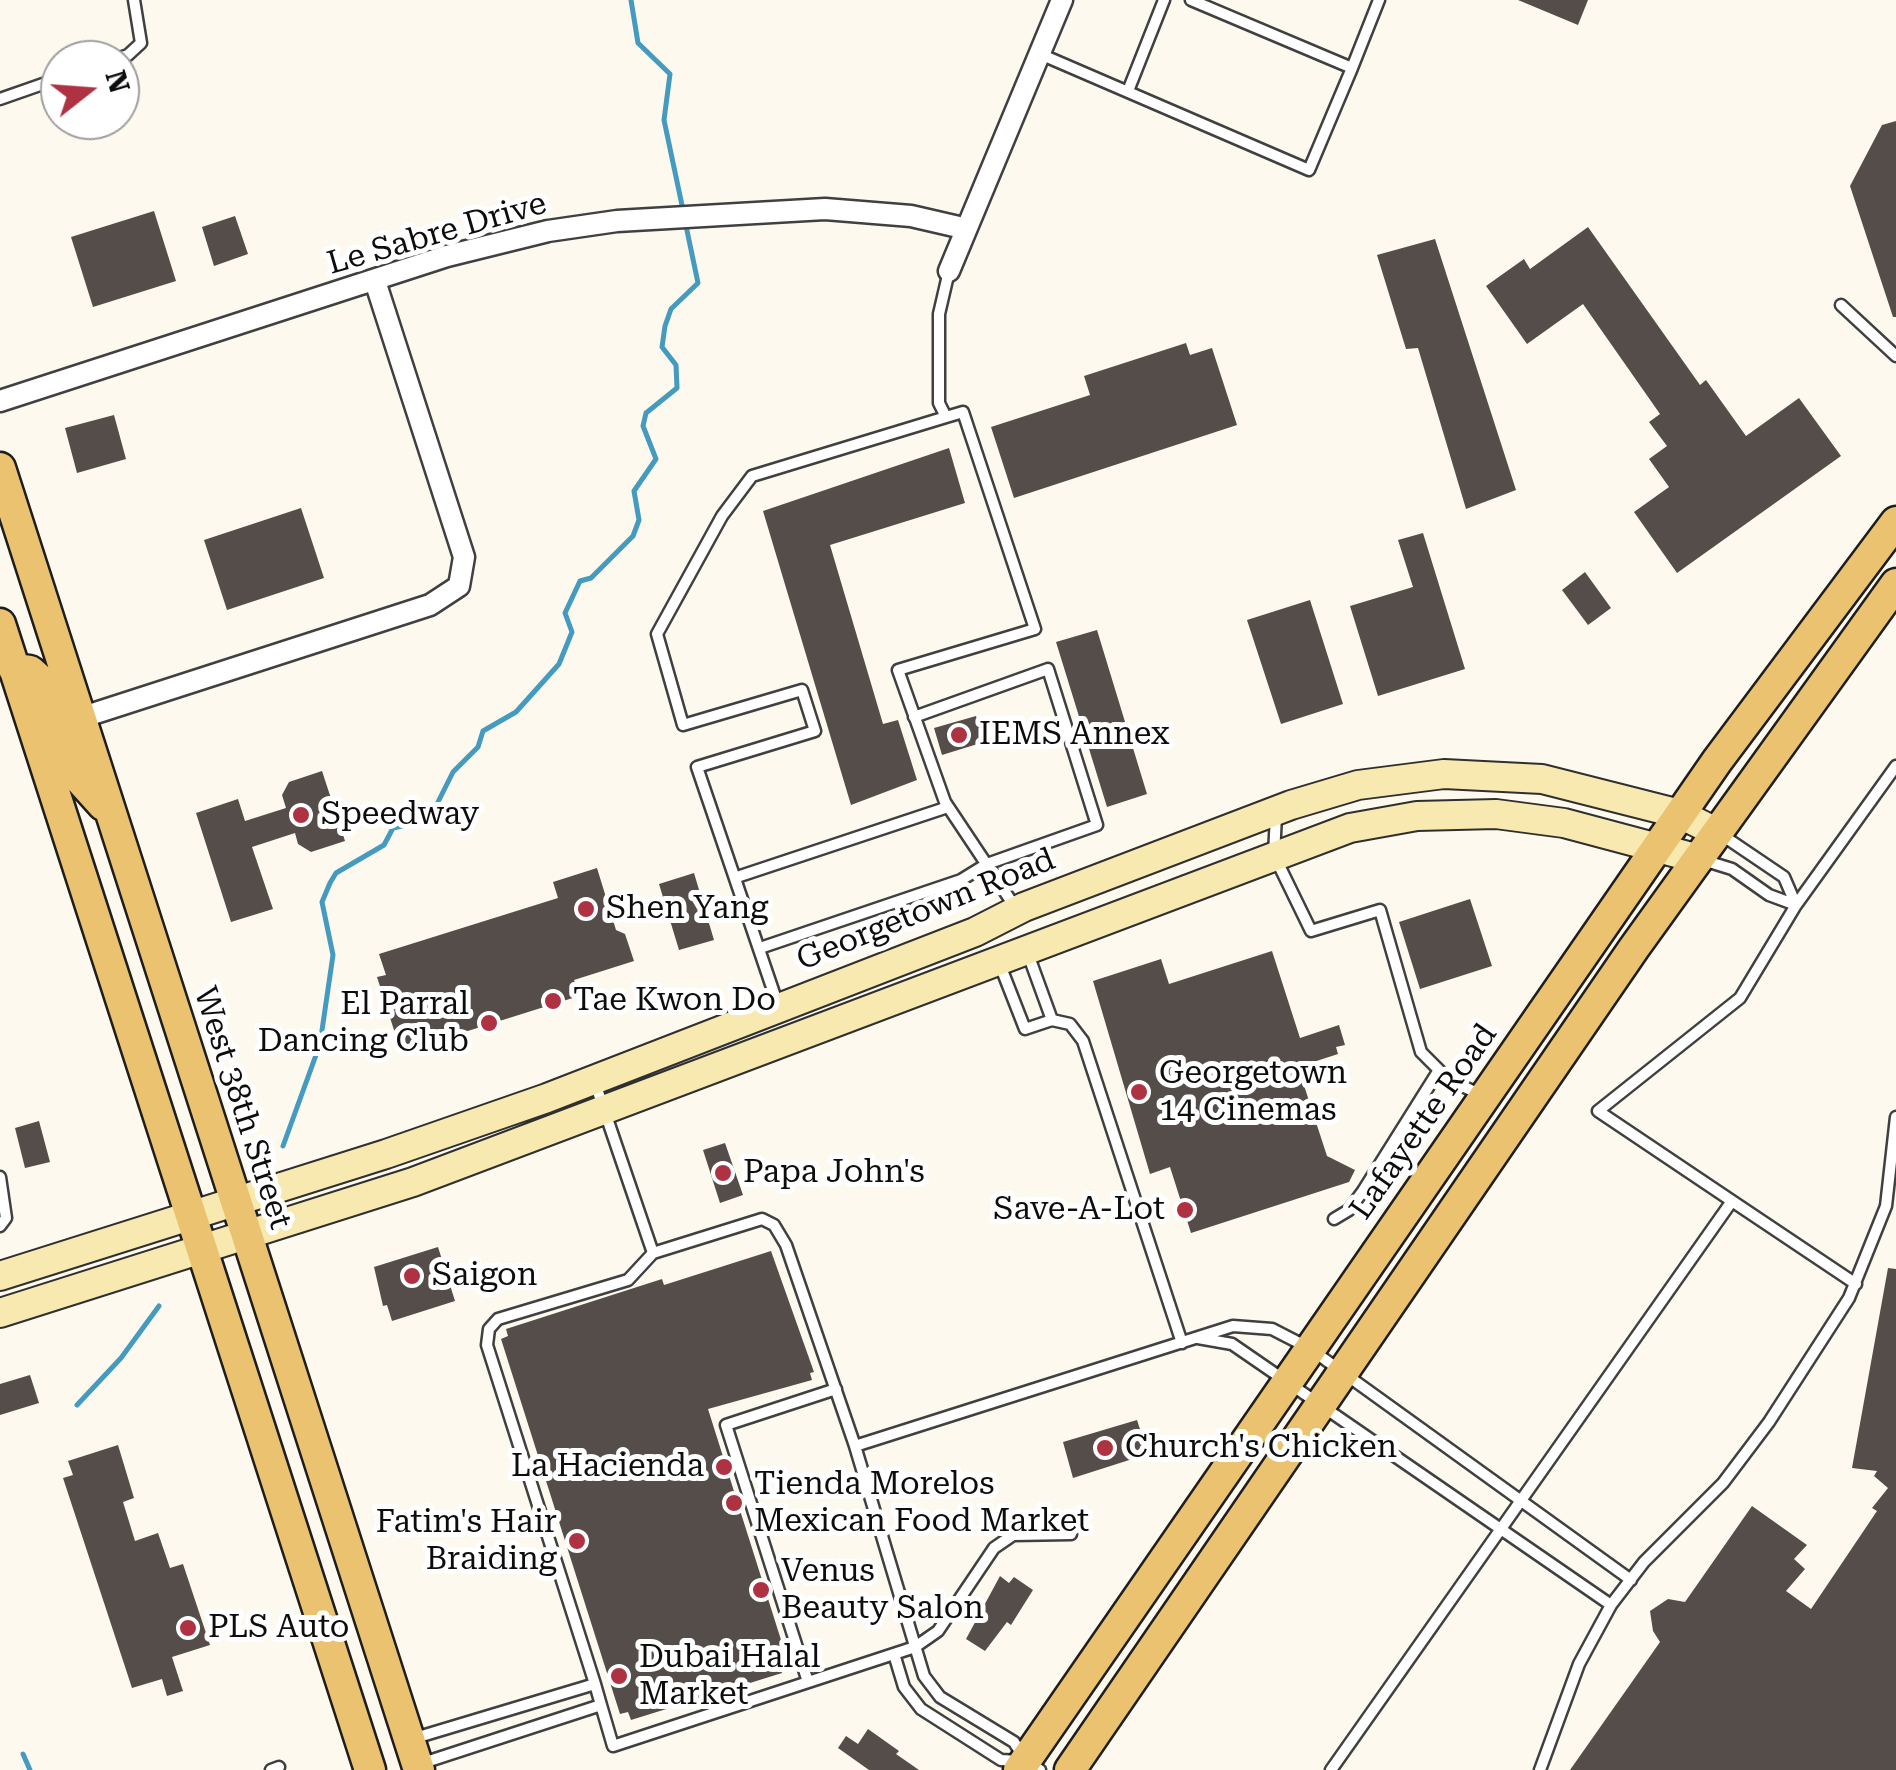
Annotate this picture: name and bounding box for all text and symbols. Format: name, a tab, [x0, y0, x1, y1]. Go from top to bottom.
north arrow	[40, 40, 140, 140]
text: N	[98, 67, 136, 97]
street label: Le Sabre Drive	[323, 184, 551, 284]
place label: IEMS Annex	[979, 716, 1169, 754]
marker: IEMS Annex	[948, 724, 970, 746]
place label: Speedway	[321, 796, 479, 834]
marker: Speedway	[290, 804, 312, 826]
street label: Georgetown Road	[791, 841, 1061, 979]
place label: Shen Yang	[606, 890, 769, 928]
marker: Shen Yang	[575, 898, 597, 920]
street label: West 38th Street	[185, 982, 299, 1234]
place label: Tae Kwon Do	[573, 982, 776, 1020]
place label: El Parral Dancing Club	[258, 986, 469, 1061]
marker: Tae Kwon Do	[542, 990, 564, 1012]
marker: El Parral Dancing Club	[478, 1012, 500, 1034]
street label: Lafayette Road	[1342, 1017, 1506, 1227]
place label: Georgetown 14 Cinemas	[1159, 1055, 1347, 1130]
marker: Georgetown 14 Cinemas	[1128, 1081, 1150, 1103]
place label: Papa John's	[743, 1154, 925, 1192]
marker: Papa John's	[712, 1162, 734, 1184]
place label: Save-A-Lot	[993, 1191, 1165, 1229]
marker: Save-A-Lot	[1174, 1199, 1196, 1221]
place label: Saigon	[432, 1257, 537, 1295]
marker: Saigon	[401, 1265, 423, 1287]
place label: Church's Chicken	[1125, 1429, 1397, 1467]
marker: Church's Chicken	[1094, 1437, 1116, 1459]
place label: La Hacienda	[511, 1448, 704, 1486]
marker: La Hacienda	[713, 1456, 735, 1478]
place label: Tienda Morelos Mexican Food Market	[754, 1466, 1089, 1541]
marker: Tienda Morelos Mexican Food Market	[723, 1492, 745, 1514]
place label: Fatim's Hair Braiding	[376, 1504, 557, 1579]
marker: Fatim's Hair Braiding	[566, 1530, 588, 1552]
place label: Venus Beauty Salon	[781, 1553, 984, 1628]
marker: Venus Beauty Salon	[750, 1579, 772, 1601]
place label: PLS Auto	[208, 1609, 349, 1647]
marker: PLS Auto	[177, 1617, 199, 1639]
place label: Dubai Halal Market	[639, 1639, 820, 1714]
marker: Dubai Halal Market	[608, 1665, 630, 1687]

